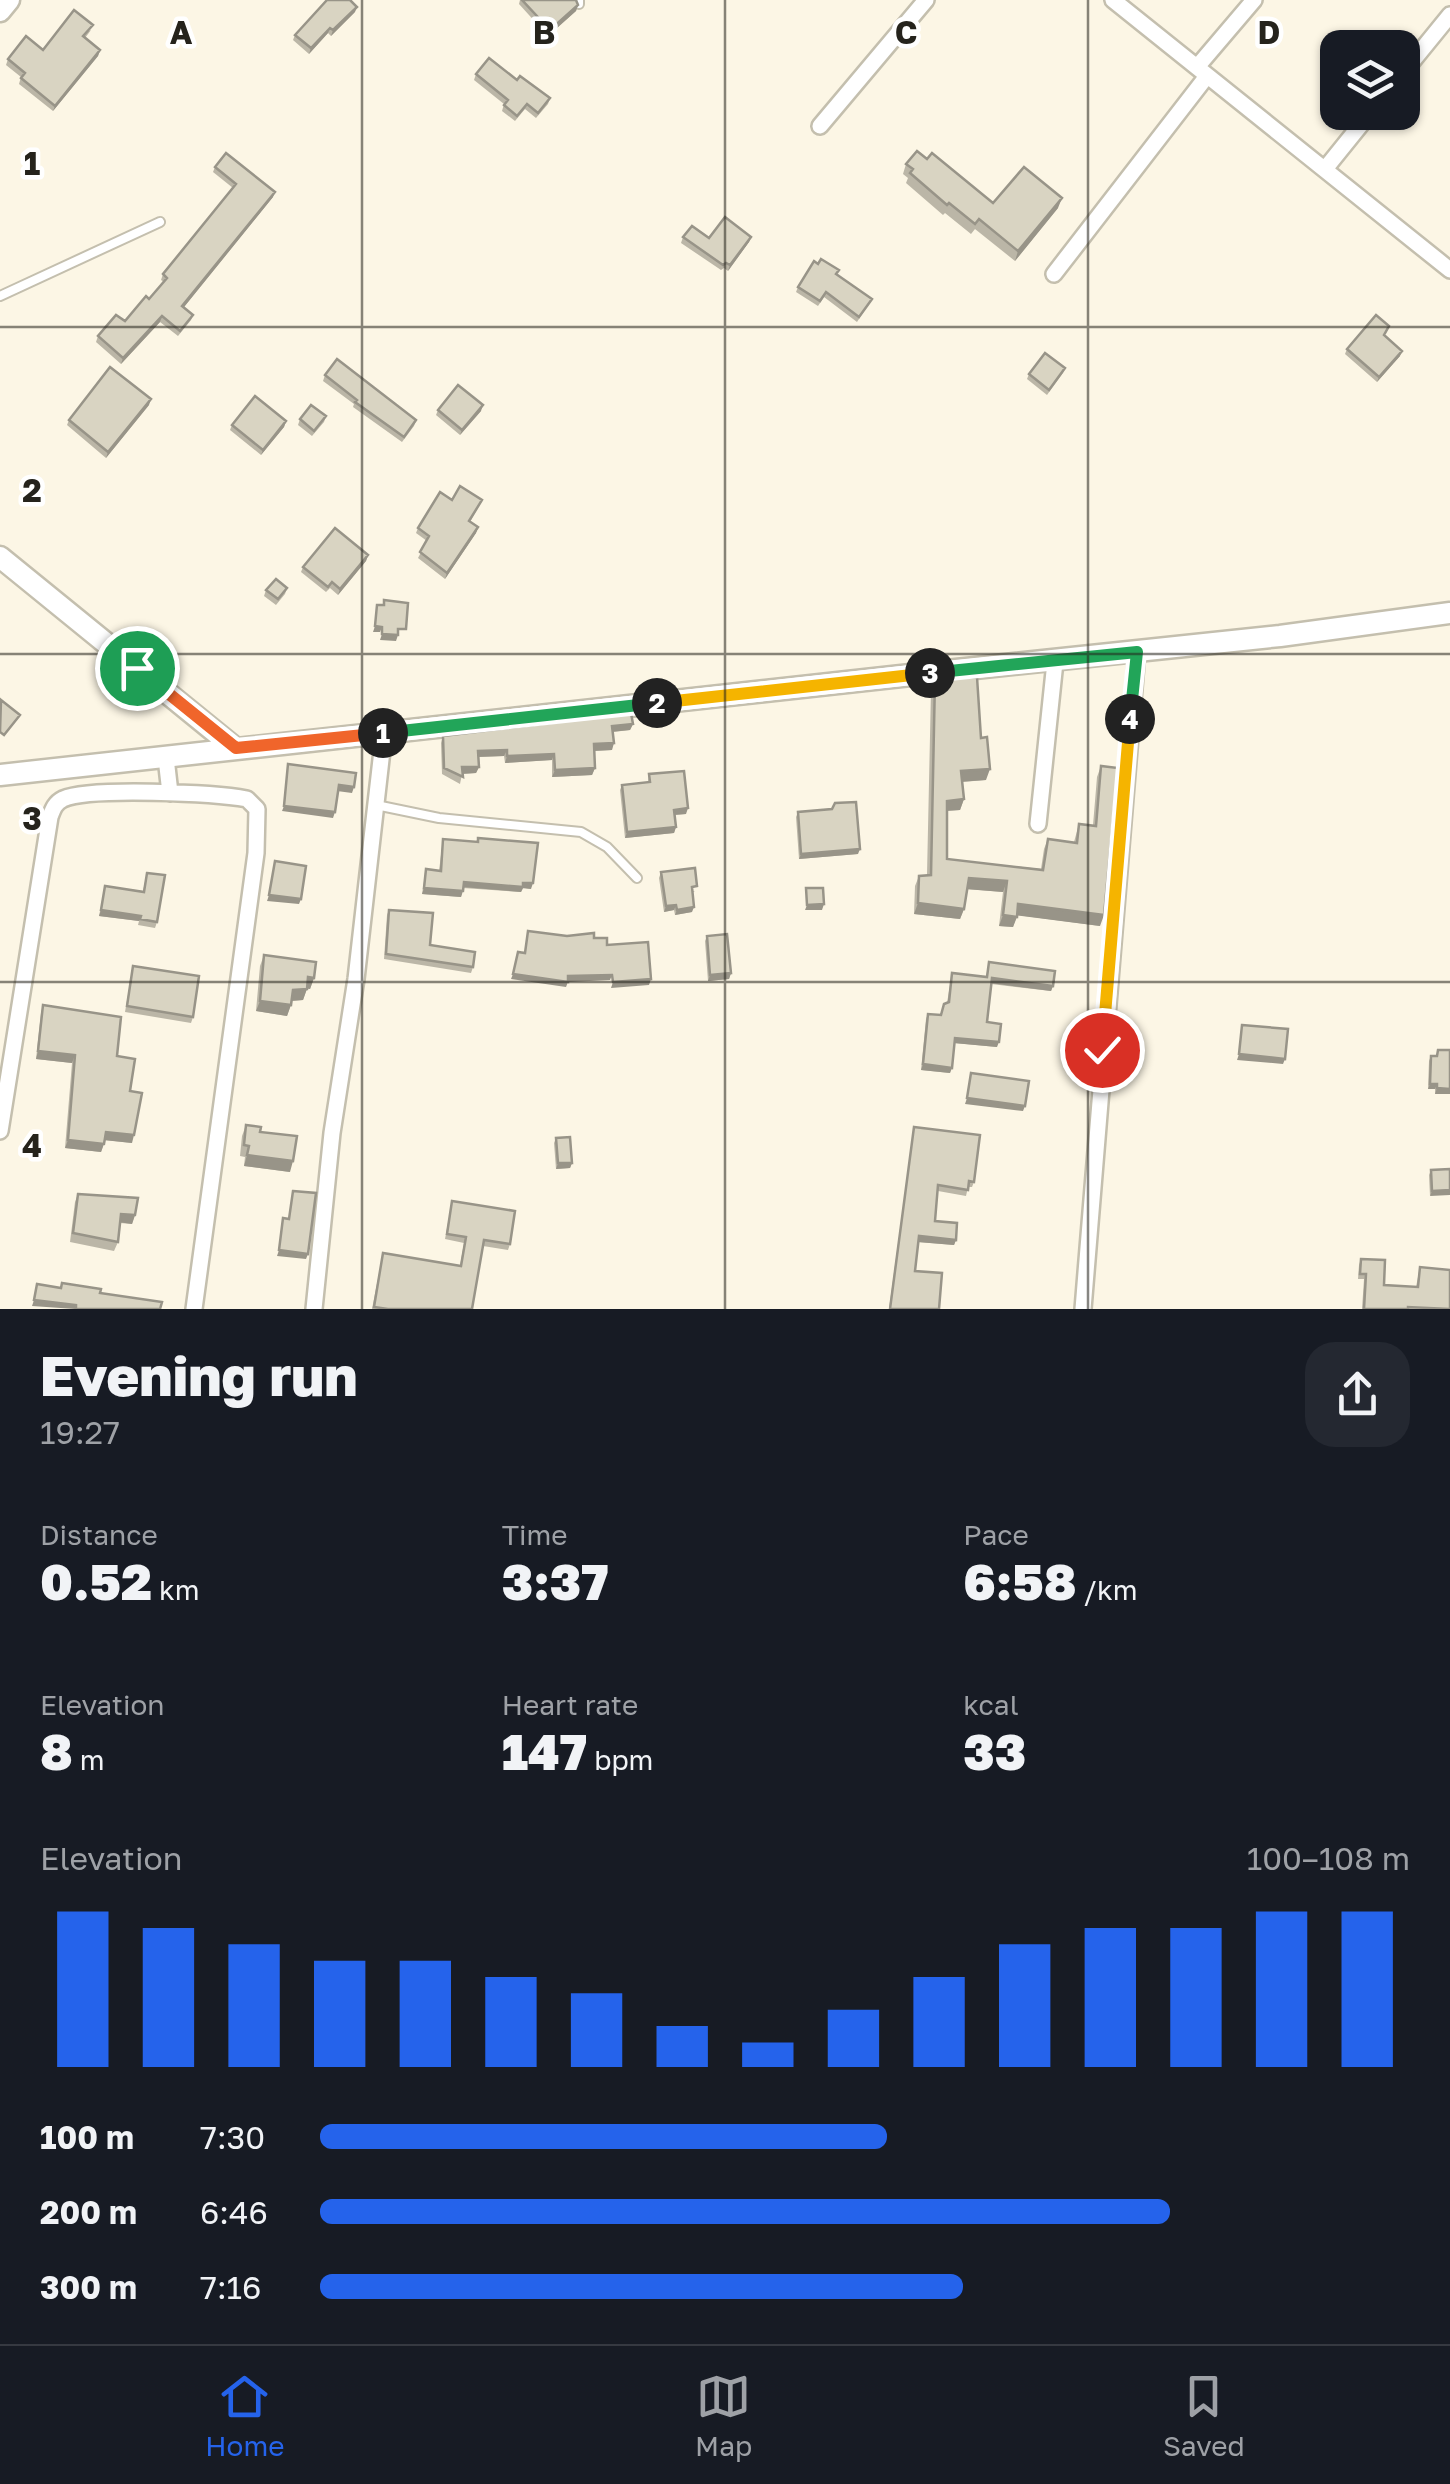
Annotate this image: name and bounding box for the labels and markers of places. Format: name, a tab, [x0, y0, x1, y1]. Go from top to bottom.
pin	[95, 626, 180, 711]
pin: 3	[905, 648, 955, 698]
pin: 2	[632, 678, 682, 728]
pin: 4	[1105, 694, 1155, 744]
pin: 1	[358, 708, 408, 758]
pin	[1060, 1008, 1145, 1093]

